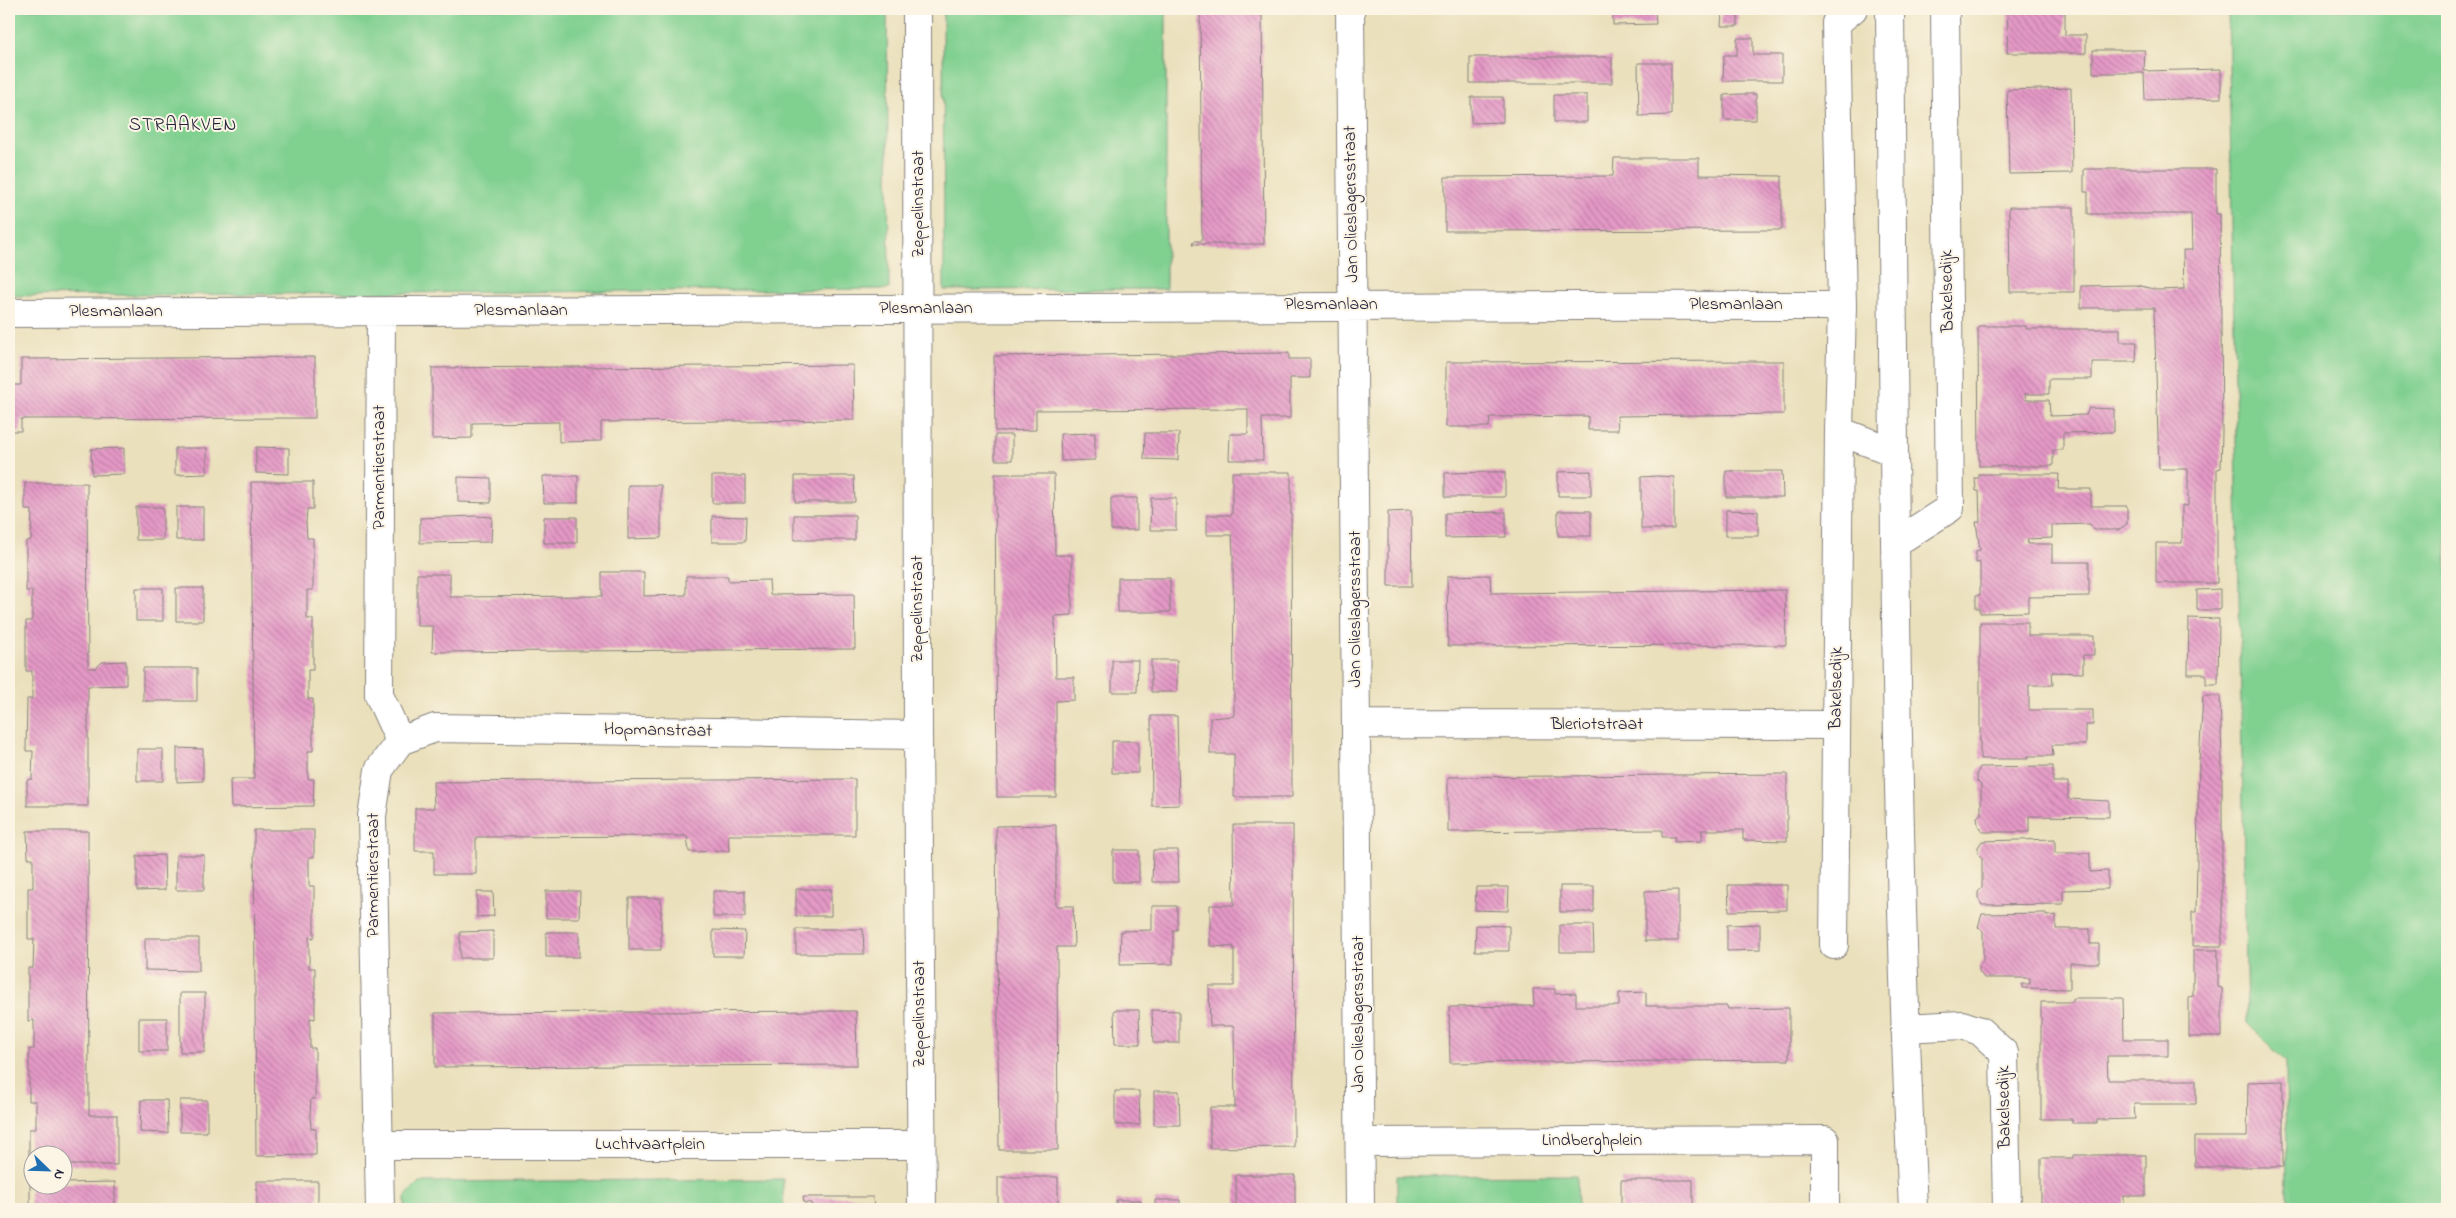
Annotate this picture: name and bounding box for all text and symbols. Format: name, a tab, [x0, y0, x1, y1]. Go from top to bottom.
district label: STRAAKVEN	[129, 112, 237, 139]
street label: Jan Olieslagersstraat	[1338, 125, 1367, 283]
street label: Zeppelinstraat	[906, 150, 932, 258]
street label: Bakelsedijk	[1934, 249, 1962, 334]
street label: Plesmanlaan	[1284, 292, 1378, 318]
street label: Plesmanlaan	[1689, 292, 1783, 318]
street label: Plesmanlaan	[879, 296, 973, 322]
street label: Plesmanlaan	[474, 298, 568, 324]
street label: Plesmanlaan	[69, 299, 163, 325]
street label: Parmentierstraat	[367, 405, 393, 529]
street label: Jan Olieslagersstraat	[1343, 530, 1370, 688]
street label: Zeppelinstraat	[905, 555, 931, 663]
street label: Bakelsedijk	[1823, 646, 1851, 731]
street label: Bleriotstraat	[1550, 712, 1643, 738]
street label: Hopmanstraat	[604, 717, 712, 745]
street label: Parmentierstraat	[361, 813, 387, 937]
street label: Jan Olieslagersstraat	[1346, 935, 1373, 1093]
street label: Zeppelinstraat	[907, 960, 933, 1068]
street label: Bakelsedijk	[1991, 1065, 2019, 1150]
street label: Lindberghplein	[1542, 1128, 1642, 1155]
street label: Luchtvaartplein	[595, 1132, 705, 1158]
north arrow	[22, 1146, 72, 1196]
text: N	[47, 1166, 70, 1183]

